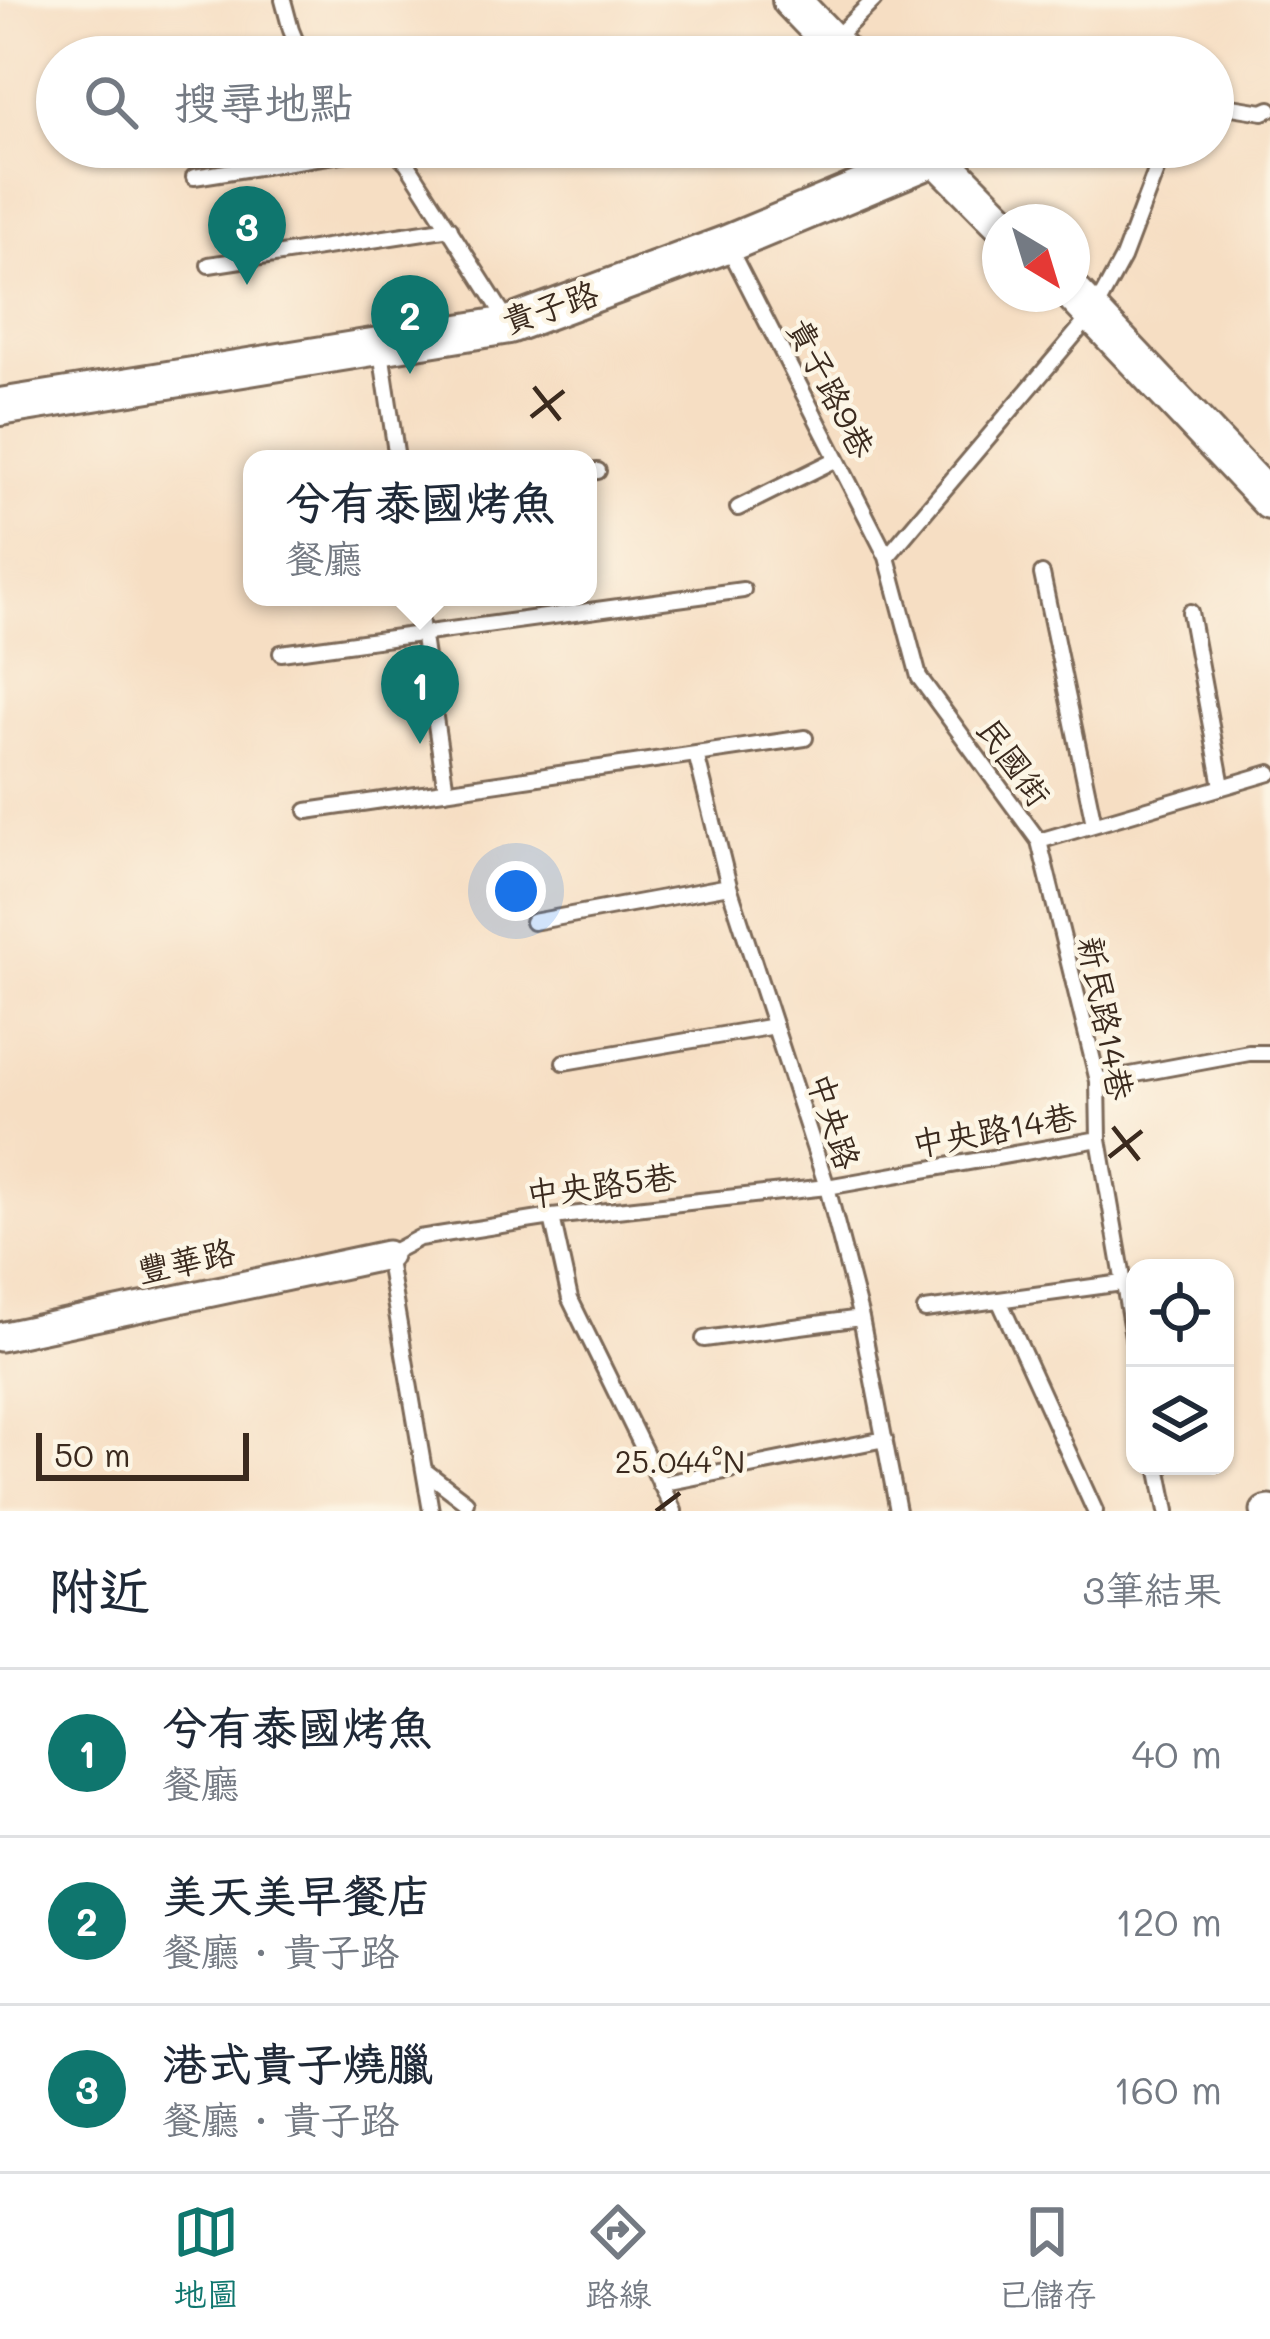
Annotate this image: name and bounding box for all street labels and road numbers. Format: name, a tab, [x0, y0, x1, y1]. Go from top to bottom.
street label: 貴子路	[496, 270, 603, 341]
street label: 貴子路9巷	[779, 310, 886, 465]
street label: 民國街	[969, 708, 1062, 814]
street label: 新民路14巷	[1071, 932, 1144, 1103]
street label: 中央路	[800, 1067, 871, 1174]
street label: 中央路14巷	[908, 1093, 1079, 1164]
street label: 中央路5巷	[523, 1153, 678, 1214]
street label: 豐華路	[133, 1228, 239, 1291]

